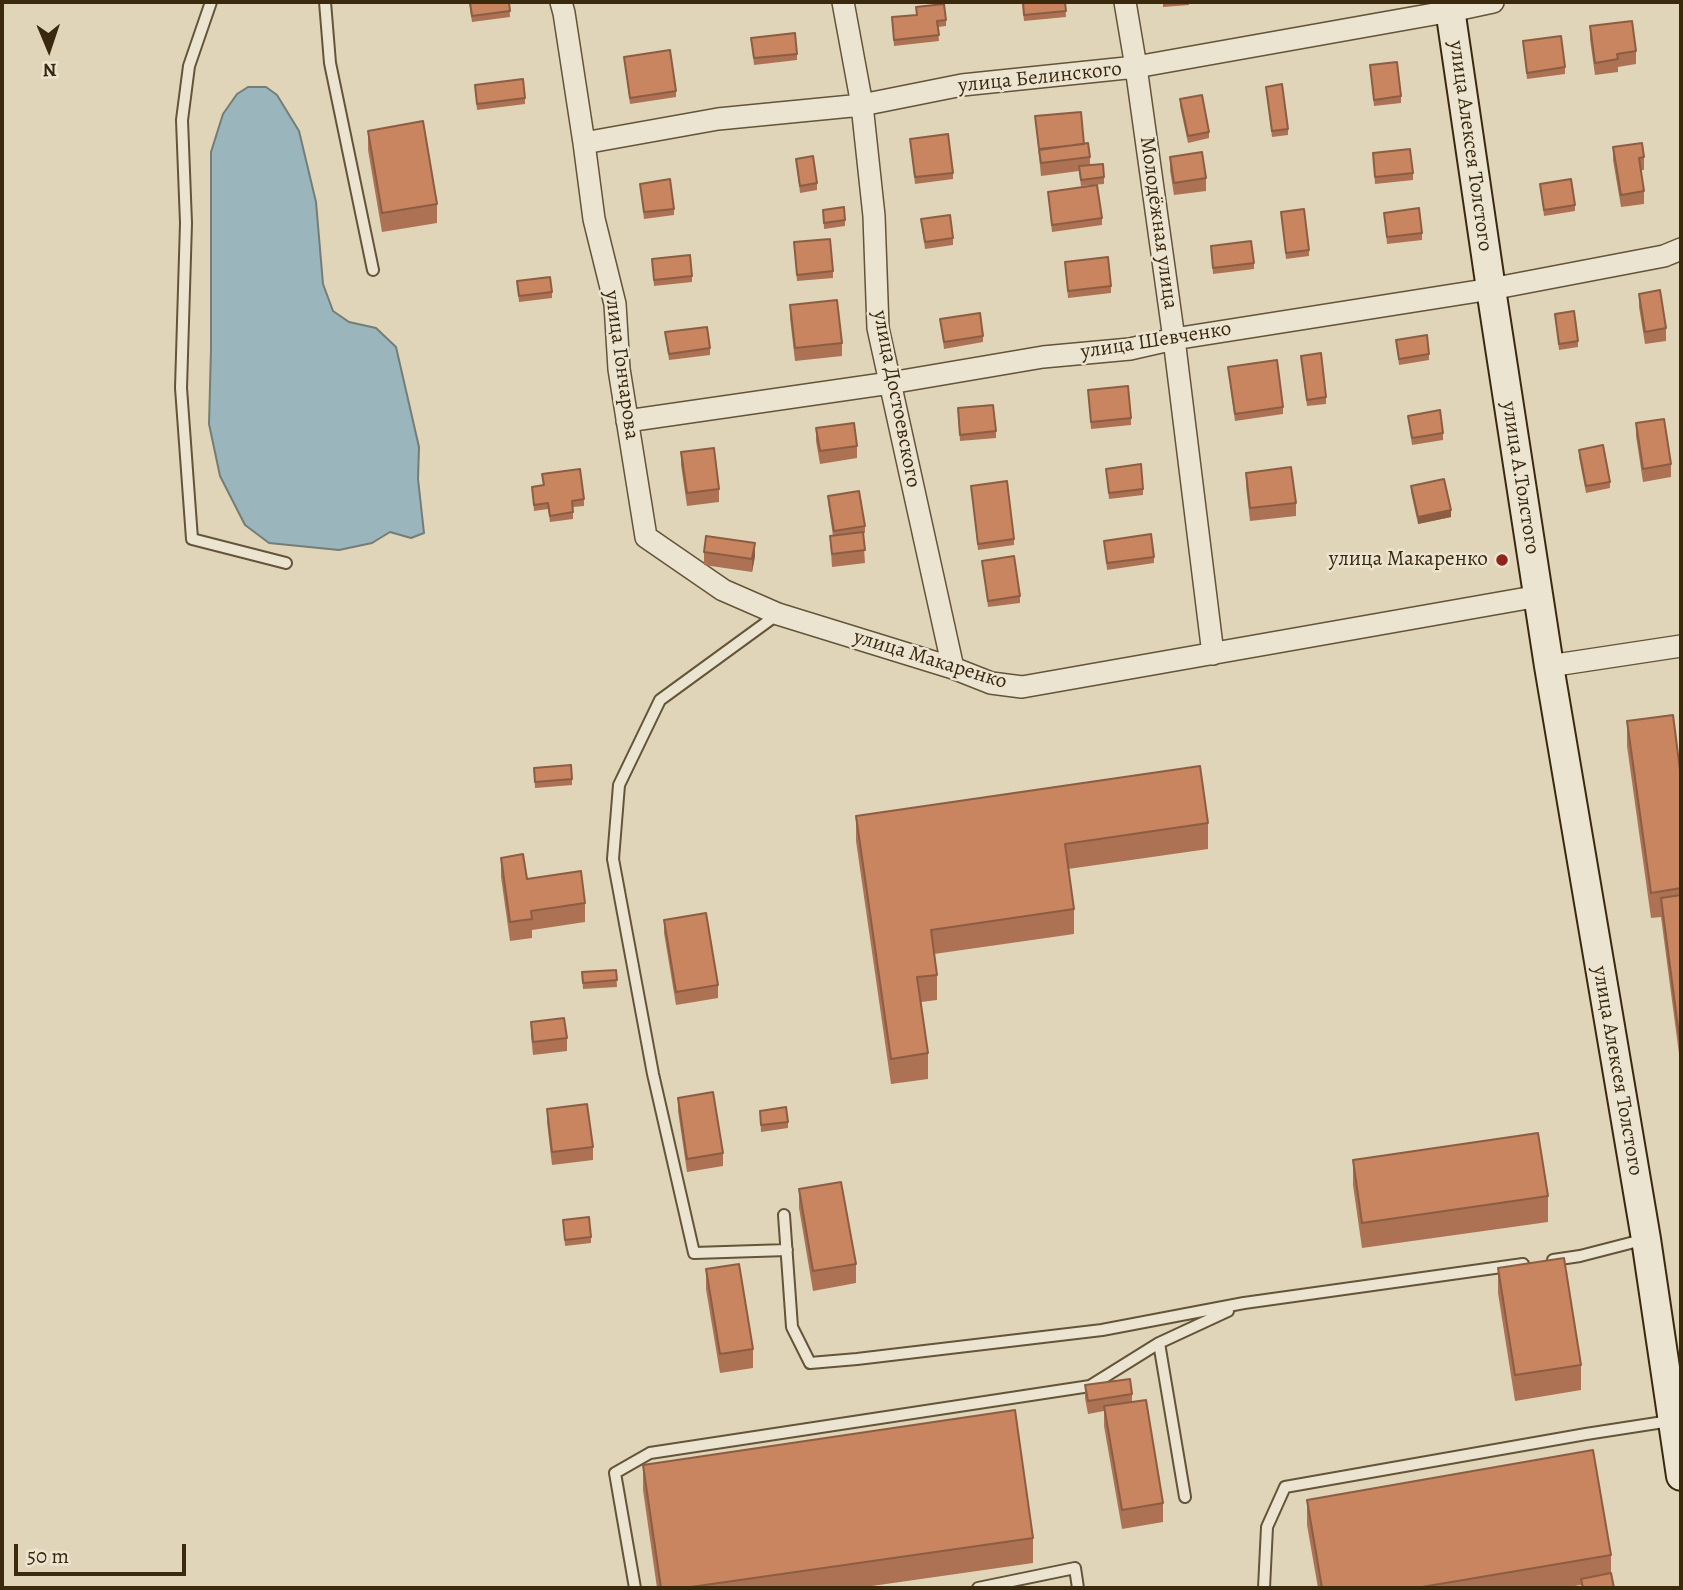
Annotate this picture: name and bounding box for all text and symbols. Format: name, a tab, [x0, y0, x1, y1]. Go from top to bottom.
north arrow	[14, 14, 84, 84]
street label: улица Алексея Толстого	[1443, 39, 1497, 253]
text: N	[42, 57, 57, 83]
street label: улица Белинского	[957, 57, 1123, 99]
street label: Молодёжная улица	[1133, 135, 1183, 311]
street label: улица Гончарова	[598, 289, 644, 441]
street label: улица Достоевского	[866, 308, 926, 490]
street label: улица Шевченко	[1079, 317, 1233, 365]
street label: улица А.Толстого	[1495, 400, 1545, 556]
place label: улица Макаренко	[1329, 547, 1488, 573]
marker: улица Макаренко	[1494, 552, 1510, 568]
street label: улица Макаренко	[850, 625, 1010, 695]
street label: улица Алексея Толстого	[1586, 964, 1648, 1178]
scale bar	[18, 1530, 189, 1574]
text: 50 m	[27, 1542, 69, 1570]

